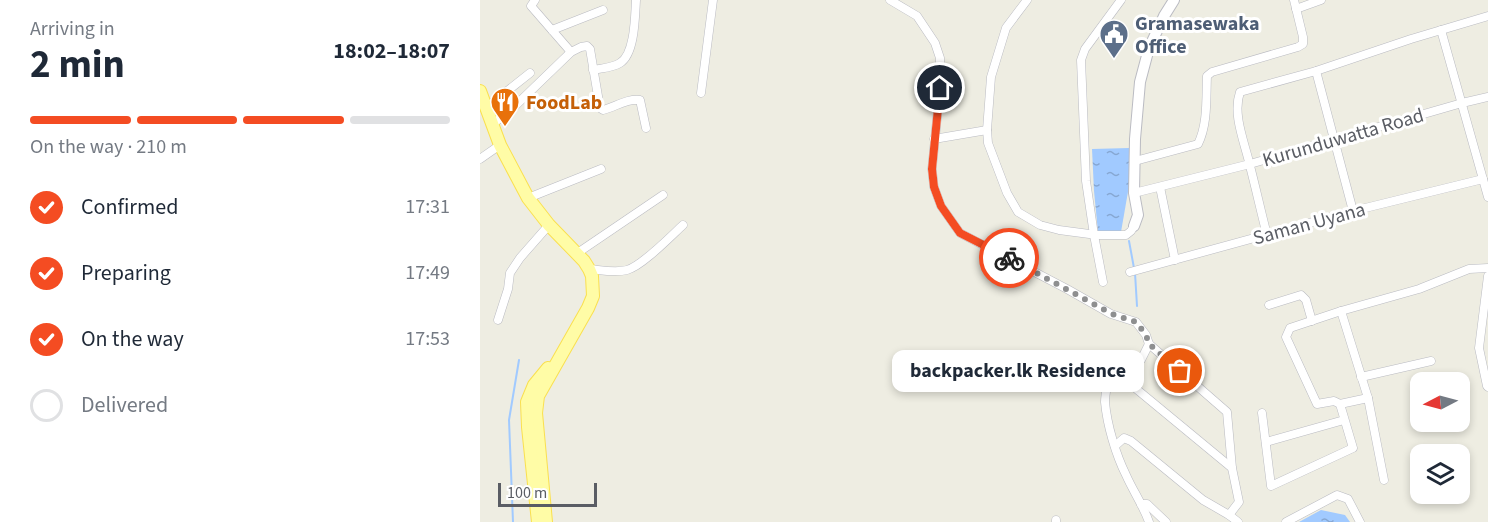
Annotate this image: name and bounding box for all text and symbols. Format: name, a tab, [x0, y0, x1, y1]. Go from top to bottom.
place label: Gramasewaka Office	[1135, 10, 1260, 61]
text: Arriving in	[30, 15, 115, 43]
public building icon: Gramasewaka Office	[1098, 18, 1130, 60]
text: 18:02–18:07	[333, 35, 450, 67]
text: 2 min	[30, 37, 125, 93]
pin	[914, 62, 965, 113]
icon: home	[923, 71, 956, 104]
restaurant icon: FoodLab	[489, 86, 521, 128]
place label: FoodLab	[526, 89, 602, 117]
street label: Kurunduwatta Road	[1259, 102, 1427, 174]
text: On the way · 210 m	[30, 133, 187, 161]
icon: check	[30, 191, 63, 224]
text: Confirmed	[81, 191, 178, 223]
text: 17:31	[405, 193, 450, 221]
street label: Saman Uyana	[1250, 196, 1369, 252]
courier	[979, 228, 1039, 288]
icon: bike	[993, 242, 1026, 275]
icon: check	[30, 257, 63, 290]
text: Preparing	[81, 257, 171, 289]
text: 17:49	[405, 259, 450, 287]
icon: check	[30, 323, 63, 356]
text: On the way	[81, 323, 184, 355]
text: 17:53	[405, 325, 450, 353]
pin	[1154, 345, 1205, 396]
callout: backpacker.lk Residence	[892, 350, 1144, 392]
icon: bag	[1163, 354, 1196, 387]
text: backpacker.lk Residence	[910, 357, 1126, 385]
north arrow	[1410, 372, 1470, 432]
map controls	[1410, 372, 1470, 504]
text: Delivered	[81, 389, 168, 421]
button: layers	[1410, 444, 1470, 504]
scale bar	[498, 480, 597, 508]
text: 100 m	[507, 482, 547, 504]

